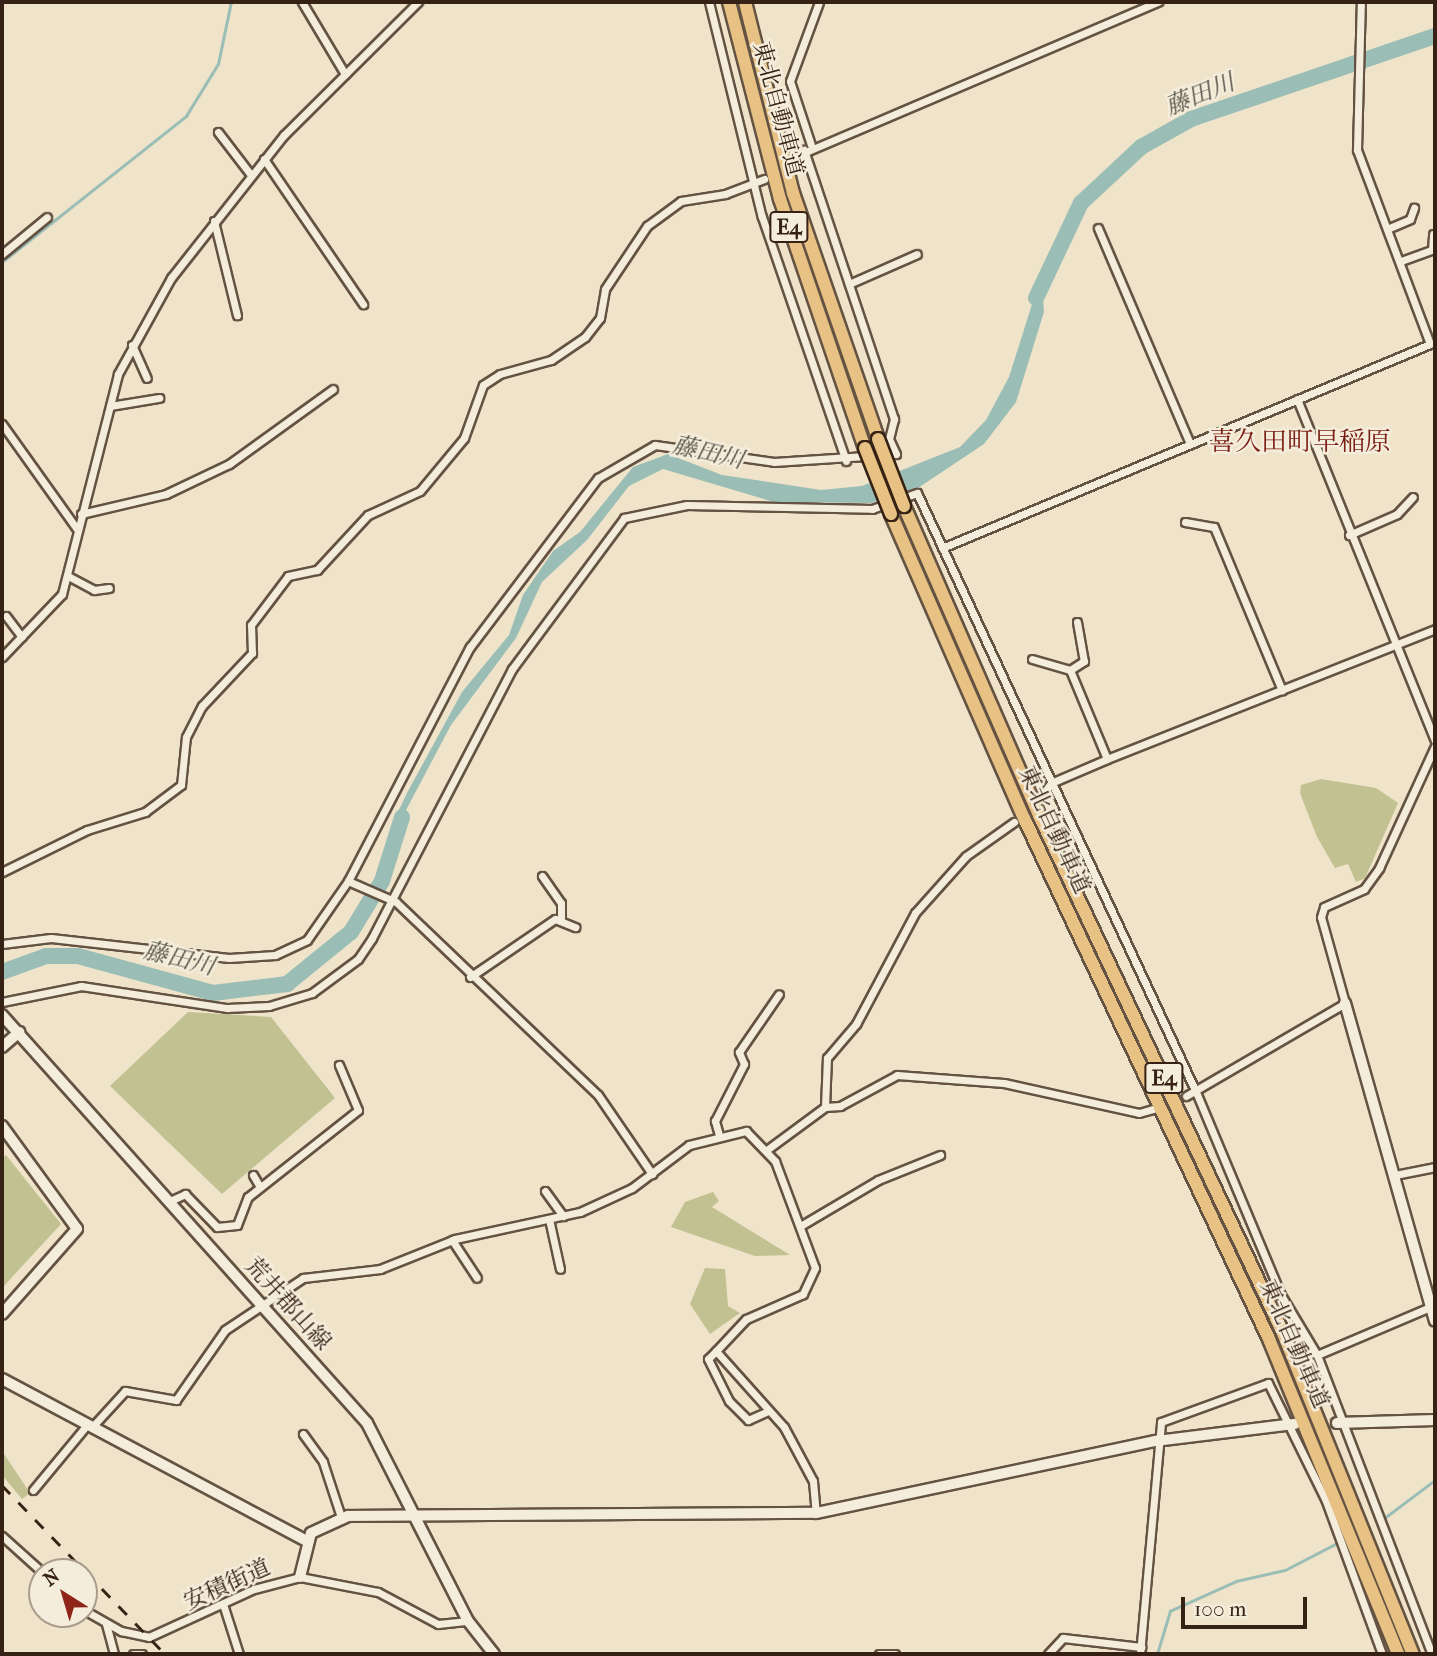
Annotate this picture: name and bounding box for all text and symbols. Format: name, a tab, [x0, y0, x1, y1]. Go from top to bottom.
street label: 東北自動車道	[747, 39, 809, 179]
water label: 藤田川	[1161, 68, 1239, 122]
road number: E4	[768, 210, 810, 244]
district label: 喜久田町早稲原	[1209, 426, 1391, 458]
water label: 藤田川	[670, 431, 746, 475]
street label: 東北自動車道	[1012, 762, 1096, 898]
water label: 藤田川	[141, 936, 217, 982]
road number: E4	[1143, 1060, 1185, 1096]
street label: 荒井郡山線	[239, 1252, 337, 1356]
street label: 東北自動車道	[1253, 1275, 1335, 1413]
street label: 安積街道	[179, 1554, 275, 1616]
north arrow	[28, 1558, 98, 1628]
text: N	[39, 1565, 64, 1591]
scale bar	[1185, 1582, 1311, 1626]
text: 100 m	[1194, 1597, 1247, 1621]

